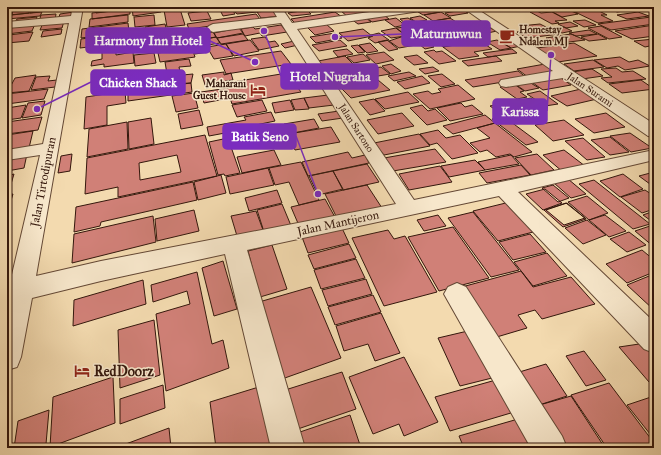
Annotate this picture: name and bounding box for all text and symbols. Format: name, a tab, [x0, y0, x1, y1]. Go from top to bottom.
callout: Maturnuwun	[402, 21, 490, 46]
place label: Homestay Ndalem MJ	[519, 24, 569, 49]
text: Maturnuwun	[410, 26, 482, 42]
cafe icon: Homestay Ndalem MJ	[498, 27, 516, 45]
callout: Harmony Inn Hotel	[86, 28, 210, 53]
text: Harmony Inn Hotel	[94, 33, 203, 49]
callout: Hotel Nugraha	[281, 64, 378, 89]
text: Hotel Nugraha	[290, 69, 371, 85]
callout: Chicken Shack	[91, 70, 185, 95]
street label: Jalan Surami	[563, 70, 615, 111]
text: Chicken Shack	[99, 75, 178, 91]
place label: Maharani Guest House	[193, 78, 247, 102]
hotel icon: Maharani Guest House	[249, 81, 267, 99]
callout: Karissa	[493, 99, 547, 124]
street label: Jalan Sartono	[334, 101, 376, 155]
text: Karissa	[501, 104, 540, 120]
callout: Batik Seno	[223, 124, 296, 149]
text: Batik Seno	[231, 129, 289, 145]
street label: Jalan Tirtodipuran	[27, 135, 60, 230]
street label: Jalan Mantijeron	[294, 207, 381, 240]
hotel icon: RedDoorz	[73, 362, 91, 380]
place label: RedDoorz	[94, 363, 154, 380]

